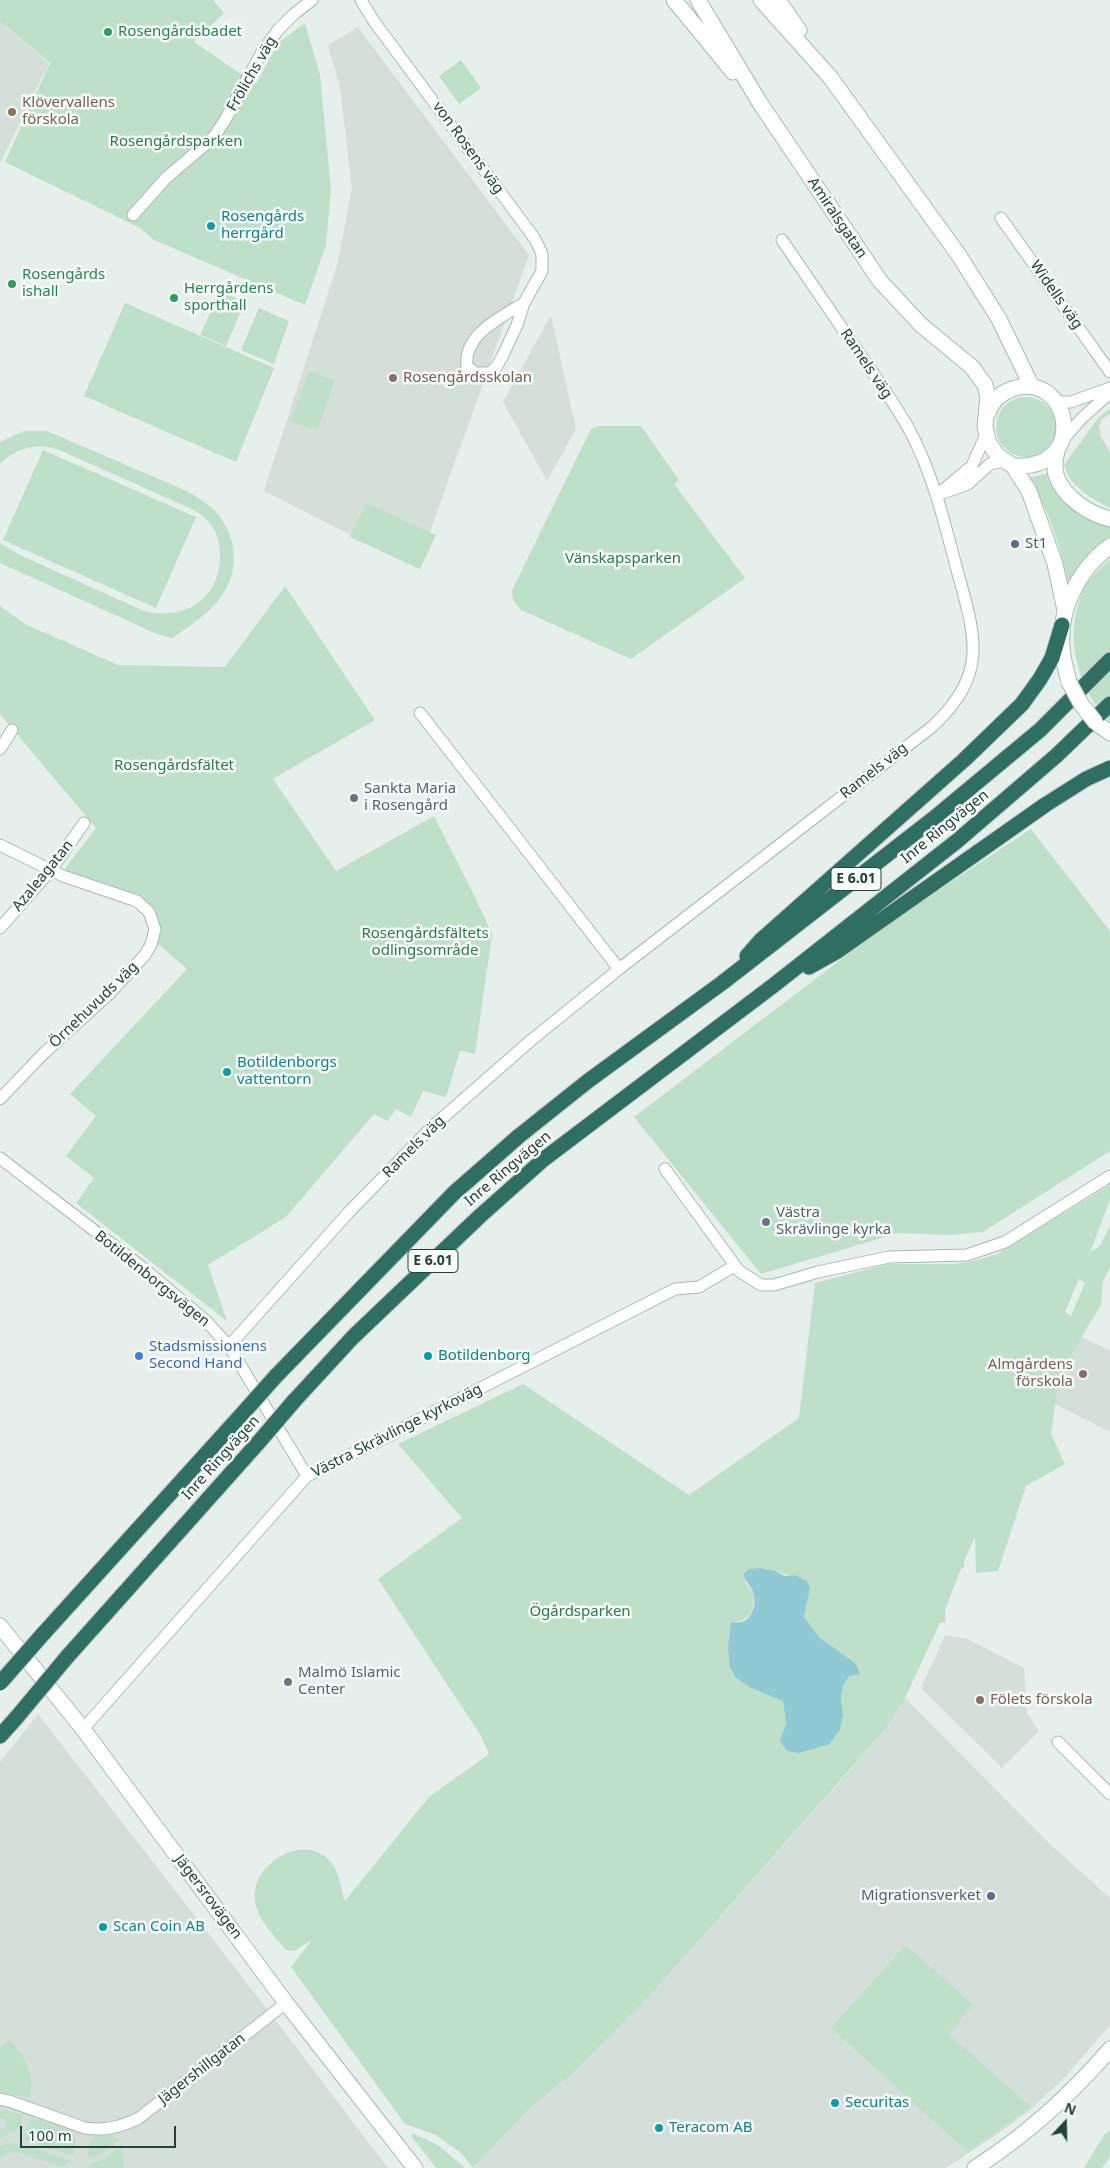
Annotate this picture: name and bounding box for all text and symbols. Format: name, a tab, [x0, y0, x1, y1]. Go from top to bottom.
place label: Rosengårdsbadet	[118, 23, 242, 41]
marker: Rosengårdsbadet	[102, 26, 114, 38]
street label: Frölichs väg	[223, 33, 281, 115]
place label: Klövervallens förskola	[22, 94, 115, 129]
street label: von Rosens väg	[429, 98, 507, 198]
marker: Klövervallens förskola	[6, 106, 18, 118]
park label: Rosengårdsparken	[110, 133, 242, 151]
street label: Amiralsgatan	[803, 174, 871, 262]
place label: Rosengårds herrgård	[221, 208, 304, 243]
marker: Rosengårds herrgård	[205, 220, 217, 232]
street label: Widells väg	[1026, 257, 1086, 333]
place label: Rosengårds ishall	[22, 266, 105, 301]
marker: Rosengårds ishall	[6, 278, 18, 290]
place label: Herrgårdens sporthall	[184, 280, 273, 315]
marker: Herrgårdens sporthall	[168, 292, 180, 304]
street label: Ramels väg	[836, 326, 896, 402]
place label: Rosengårdsskolan	[403, 369, 532, 387]
marker: Rosengårdsskolan	[387, 372, 399, 384]
place label: St1	[1025, 535, 1047, 553]
marker: St1	[1009, 538, 1021, 550]
park label: Vänskapsparken	[565, 550, 681, 568]
street label: Ramels väg	[837, 739, 911, 803]
park label: Rosengårdsfältet	[114, 757, 234, 775]
place label: Sankta Maria i Rosengård	[364, 780, 456, 815]
street label: Inre Ringvägen	[898, 786, 992, 868]
marker: Sankta Maria i Rosengård	[348, 792, 360, 804]
street label: Azaleagatan	[9, 837, 77, 915]
road number: E 6.01	[831, 868, 881, 891]
park label: Rosengårdsfältets odlingsområde	[361, 925, 489, 960]
street label: Örnehuvuds väg	[46, 958, 142, 1052]
place label: Botildenborgs vattentorn	[237, 1054, 337, 1089]
marker: Botildenborgs vattentorn	[221, 1066, 233, 1078]
street label: Ramels väg	[379, 1112, 449, 1182]
street label: Inre Ringvägen	[461, 1128, 555, 1210]
place label: Västra Skrävlinge kyrka	[776, 1204, 891, 1239]
marker: Västra Skrävlinge kyrka	[760, 1216, 772, 1228]
street label: Botildenborgsvägen	[91, 1227, 213, 1331]
road number: E 6.01	[408, 1250, 458, 1272]
place label: Stadsmissionens Second Hand	[149, 1338, 267, 1373]
place label: Botildenborg	[438, 1347, 531, 1365]
marker: Stadsmissionens Second Hand	[133, 1350, 145, 1362]
marker: Botildenborg	[422, 1350, 434, 1362]
place label: Almgårdens förskola	[988, 1356, 1073, 1391]
marker: Almgårdens förskola	[1077, 1368, 1089, 1380]
street label: Västra Skrävlinge kyrkoväg	[309, 1380, 485, 1482]
street label: Inre Ringvägen	[178, 1412, 264, 1504]
park label: Ögårdsparken	[529, 1603, 631, 1621]
place label: Malmö Islamic Center	[298, 1664, 401, 1699]
marker: Malmö Islamic Center	[282, 1676, 294, 1688]
place label: Fölets förskola	[990, 1691, 1093, 1709]
marker: Fölets förskola	[974, 1694, 986, 1706]
street label: Jägersrovägen	[170, 1851, 246, 1943]
place label: Migrationsverket	[861, 1887, 981, 1905]
marker: Migrationsverket	[985, 1890, 997, 1902]
place label: Scan Coin AB	[113, 1918, 205, 1936]
marker: Scan Coin AB	[97, 1921, 109, 1933]
street label: Jägershillgatan	[155, 2030, 249, 2108]
place label: Securitas	[845, 2094, 909, 2112]
marker: Securitas	[829, 2097, 841, 2109]
north arrow	[1040, 2098, 1090, 2148]
text: N	[1062, 2098, 1079, 2119]
scale bar	[22, 2116, 179, 2148]
place label: Teracom AB	[669, 2119, 753, 2137]
marker: Teracom AB	[653, 2122, 665, 2134]
text: 100 m	[28, 2125, 72, 2145]

